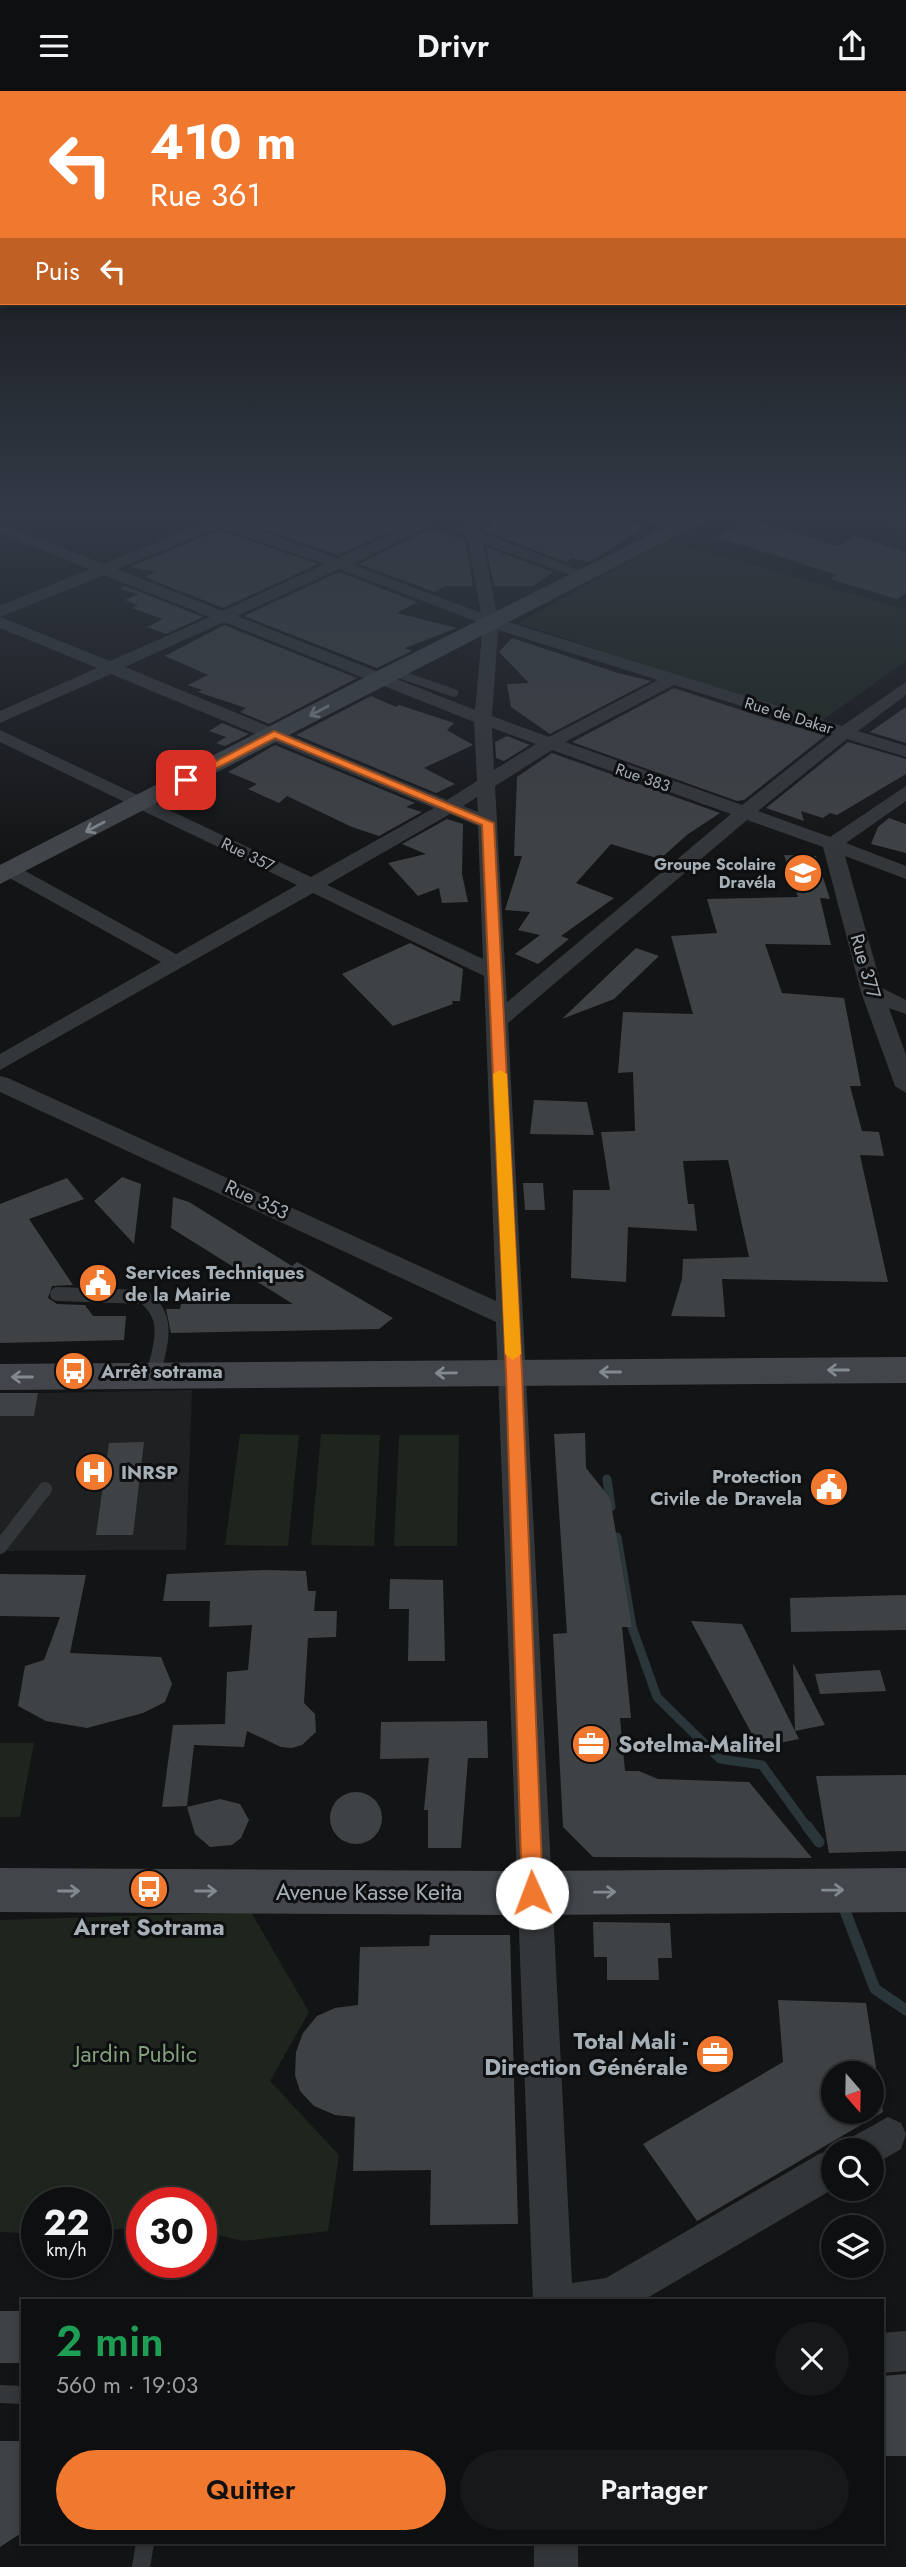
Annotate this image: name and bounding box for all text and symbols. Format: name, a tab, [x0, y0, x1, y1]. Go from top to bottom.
text: Drivr	[417, 23, 489, 69]
icon: menu	[35, 27, 73, 65]
icon: share	[833, 27, 871, 65]
text: 410 m	[150, 107, 296, 177]
icon: left	[35, 119, 126, 210]
text: Rue 361	[150, 172, 261, 218]
text: Puis	[35, 252, 80, 290]
icon: left	[94, 252, 132, 290]
street label: Rue de Dakar	[742, 691, 836, 740]
one-way arrow	[309, 704, 330, 718]
pin	[156, 750, 216, 810]
street label: Rue 383	[612, 757, 674, 798]
icon: arrive	[167, 761, 205, 799]
one-way arrow	[85, 820, 106, 834]
street label: Rue 357	[217, 832, 279, 877]
school or university icon: Groupe Scolaire Dravéla	[782, 852, 824, 894]
place label: Groupe Scolaire Dravéla	[654, 853, 776, 894]
street label: Rue 377	[843, 931, 888, 1002]
street label: Rue 353	[220, 1173, 293, 1226]
place label: Services Techniques de la Mairie	[125, 1259, 305, 1308]
public building icon: Services Techniques de la Mairie	[77, 1262, 119, 1304]
bus stop icon: Arrêt sotrama	[53, 1350, 95, 1392]
place label: Arrêt sotrama	[100, 1358, 223, 1385]
one-way arrow	[827, 1364, 850, 1377]
one-way arrow	[599, 1365, 622, 1379]
one-way arrow	[435, 1366, 458, 1380]
one-way arrow	[11, 1370, 34, 1384]
hospital icon: INRSP	[73, 1451, 115, 1493]
place label: INRSP	[121, 1459, 178, 1486]
place label: Protection Civile de Dravela	[650, 1463, 802, 1512]
public building icon: Protection Civile de Dravela	[808, 1466, 850, 1508]
office icon: Sotelma-Malitel	[570, 1723, 612, 1765]
place label: Sotelma-Malitel	[618, 1727, 781, 1761]
position arrow	[495, 1856, 569, 1930]
bus stop icon: Arret Sotrama	[128, 1868, 170, 1910]
street label: Avenue Kasse Keita	[276, 1875, 462, 1909]
one-way arrow	[821, 1883, 844, 1897]
one-way arrow	[57, 1884, 80, 1898]
one-way arrow	[195, 1884, 218, 1898]
one-way arrow	[594, 1885, 617, 1899]
place label: Arret Sotrama	[72, 1910, 225, 1944]
place label: Total Mali - Direction Générale	[484, 2024, 688, 2084]
office icon: Total Mali - Direction Générale	[694, 2033, 736, 2075]
park label: Jardin Public	[72, 2037, 197, 2071]
north arrow	[821, 2061, 884, 2125]
map controls	[821, 2061, 884, 2278]
button: search	[821, 2138, 884, 2201]
speed limit sign: 30	[126, 2187, 217, 2278]
text: 22	[44, 2198, 89, 2248]
button: layers	[821, 2215, 884, 2278]
text: km/h	[46, 2237, 87, 2263]
text: 2 min	[56, 2311, 164, 2372]
button: close	[775, 2322, 849, 2396]
text: 560 m · 19:03	[56, 2368, 198, 2402]
button: Quitter	[56, 2450, 446, 2530]
button: Partager	[460, 2450, 849, 2530]

